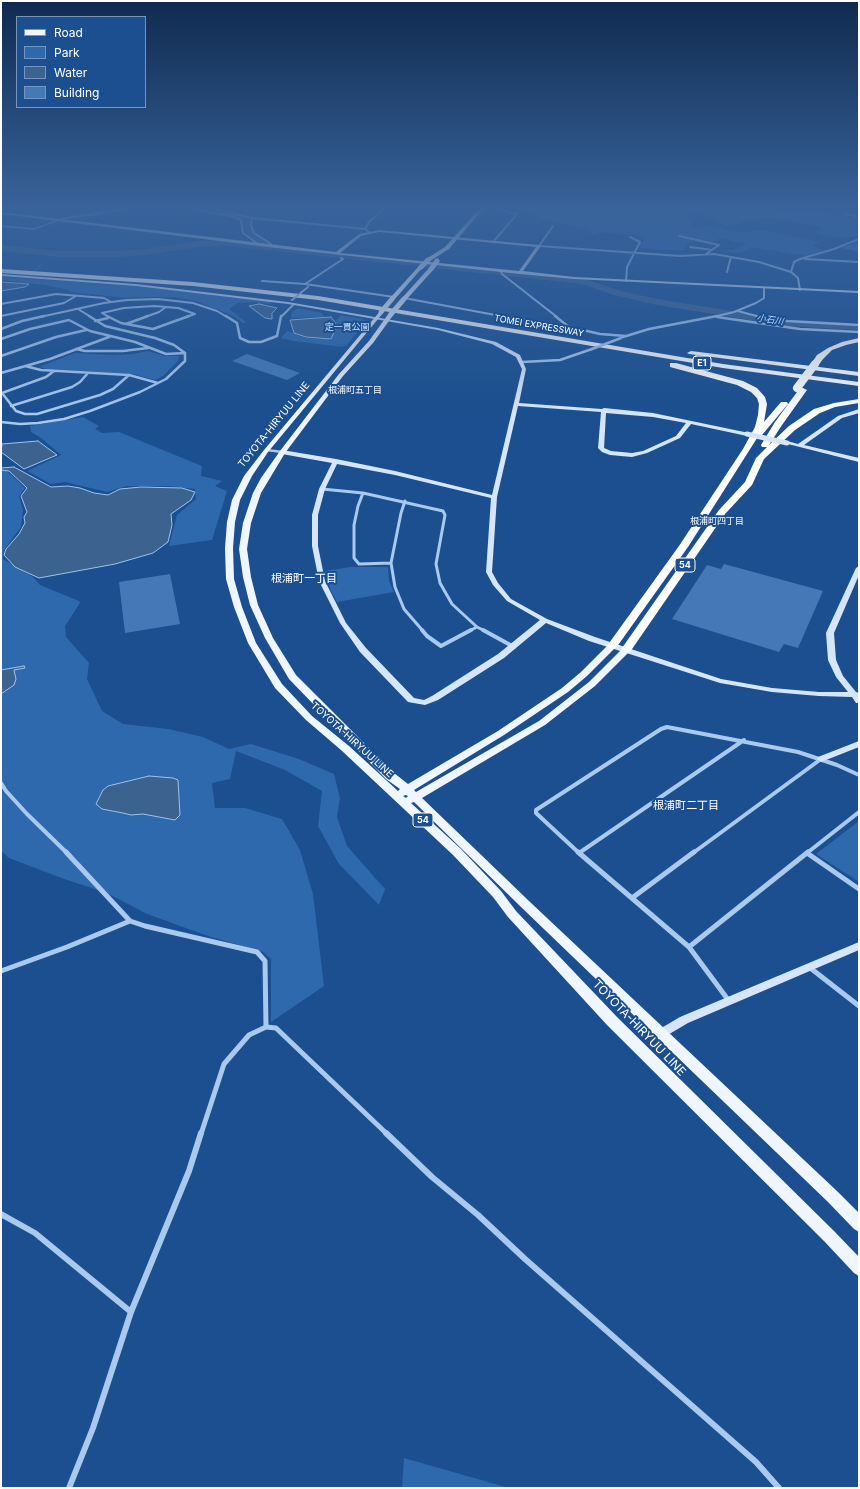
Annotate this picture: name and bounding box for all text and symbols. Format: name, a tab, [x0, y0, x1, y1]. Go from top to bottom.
legend	[16, 16, 146, 108]
text: Road	[54, 25, 83, 40]
text: Park	[54, 45, 80, 60]
text: Water	[54, 65, 87, 80]
text: Building	[54, 85, 99, 100]
street label: TOMEI EXPRESSWAY	[493, 313, 585, 339]
water label: 小石川	[756, 313, 784, 327]
park label: 定一貫公園	[325, 322, 369, 332]
road number: E1	[693, 356, 711, 370]
street label: TOYOTA-HIRYUU LINE	[236, 380, 312, 470]
district label: 根浦町五丁目	[328, 385, 382, 395]
district label: 根浦町四丁目	[690, 516, 744, 526]
road number: 54	[675, 558, 695, 572]
district label: 根浦町一丁目	[271, 572, 337, 586]
street label: TOYOTA-HIRYUU LINE	[308, 700, 396, 780]
district label: 根浦町二丁目	[653, 799, 719, 813]
road number: 54	[413, 813, 433, 827]
street label: TOYOTA-HIRYUU LINE	[589, 977, 689, 1079]

